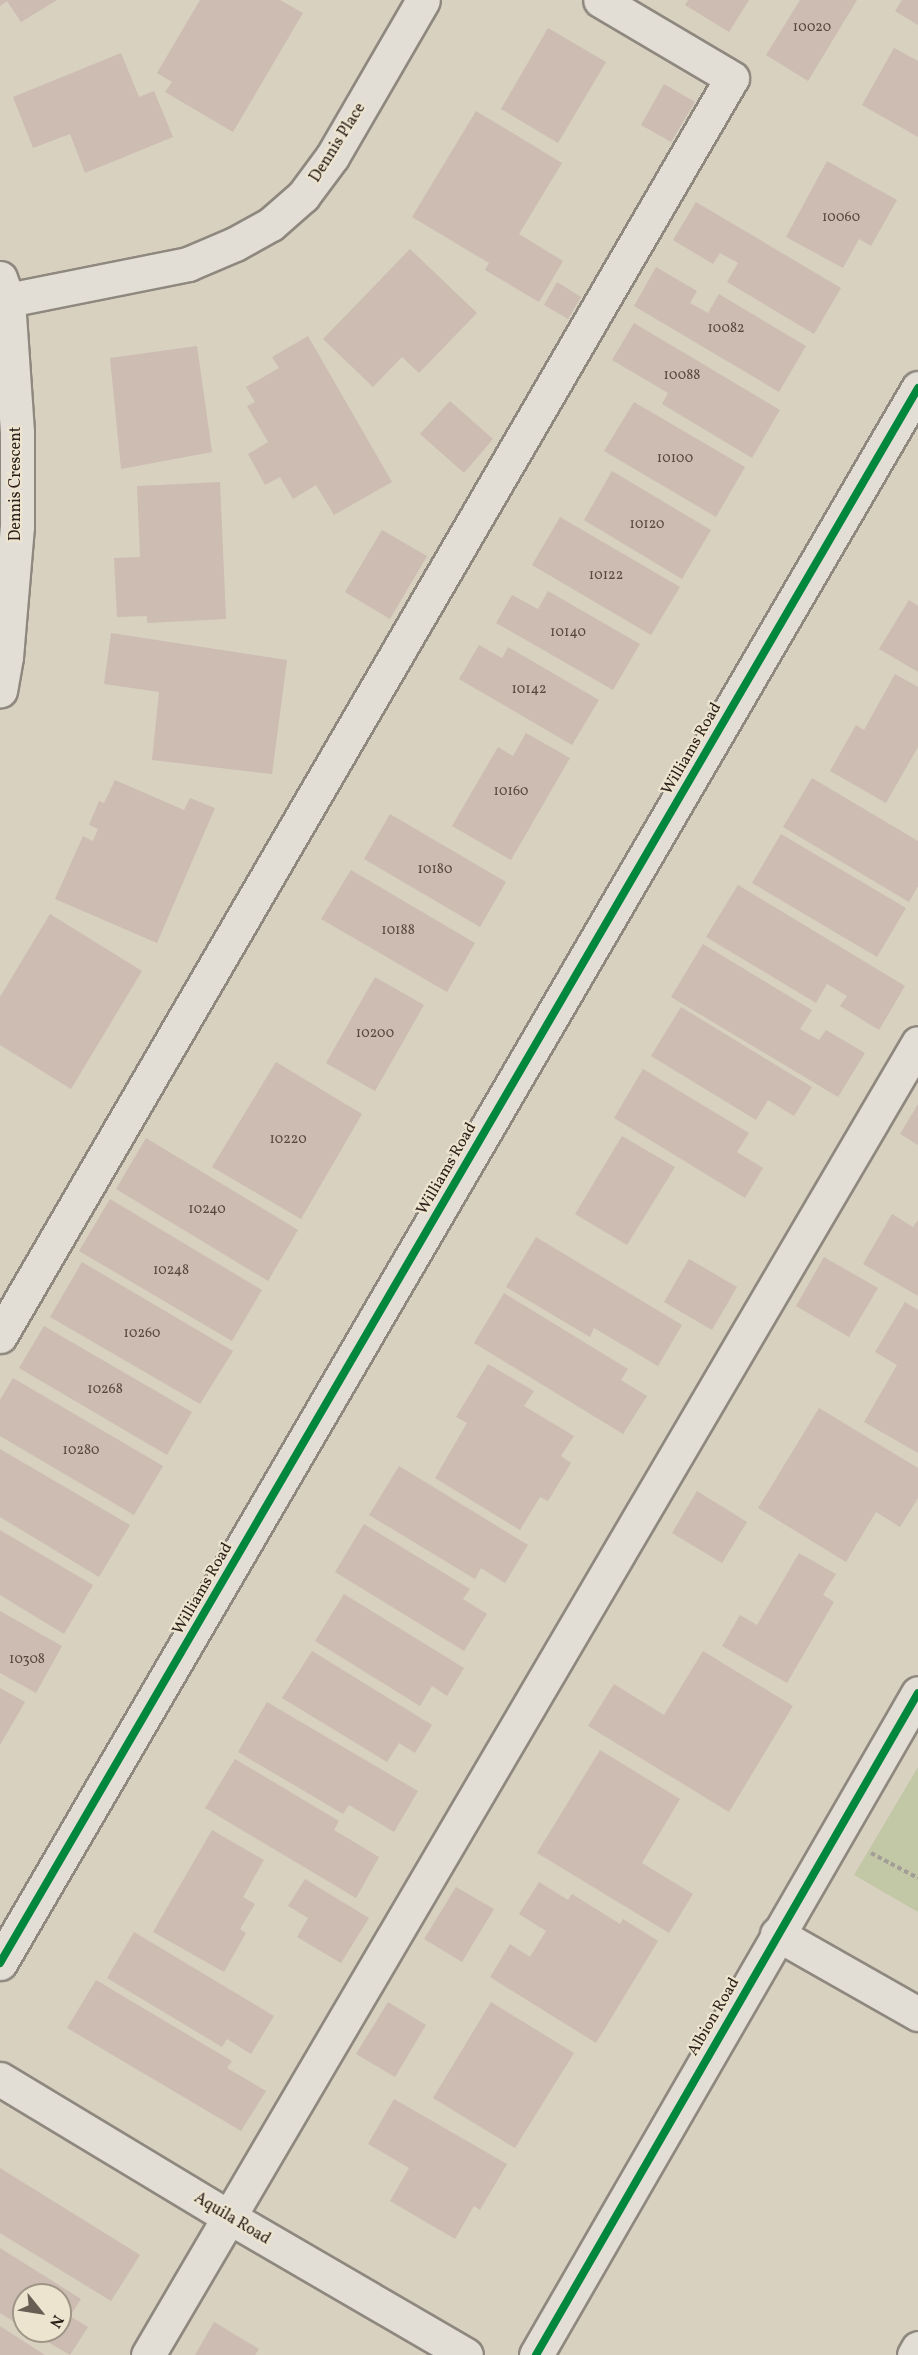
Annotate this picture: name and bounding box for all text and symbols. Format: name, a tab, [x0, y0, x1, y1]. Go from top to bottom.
house number: 10020	[793, 20, 831, 36]
street label: Dennis Place	[306, 100, 370, 186]
house number: 10060	[822, 210, 860, 226]
house number: 10082	[707, 321, 745, 337]
house number: 10088	[664, 368, 700, 384]
street label: Dennis Crescent	[6, 427, 26, 541]
house number: 10100	[657, 451, 693, 467]
house number: 10120	[629, 517, 665, 533]
house number: 10122	[589, 568, 623, 584]
house number: 10140	[550, 625, 586, 641]
house number: 10142	[511, 682, 547, 698]
street label: Williams Road	[658, 700, 726, 798]
house number: 10160	[494, 784, 528, 800]
house number: 10180	[418, 862, 452, 878]
house number: 10188	[381, 923, 415, 939]
house number: 10200	[356, 1026, 394, 1042]
street label: Williams Road	[413, 1120, 481, 1218]
house number: 10220	[269, 1132, 307, 1148]
house number: 10240	[188, 1202, 226, 1218]
house number: 10248	[153, 1263, 189, 1279]
house number: 10260	[124, 1326, 160, 1342]
house number: 10268	[87, 1382, 123, 1398]
house number: 10280	[63, 1443, 99, 1459]
street label: Williams Road	[169, 1540, 237, 1638]
house number: 10308	[9, 1652, 45, 1668]
street label: Albion Road	[684, 1975, 744, 2059]
street label: Aquila Road	[190, 2189, 274, 2249]
north arrow	[12, 2283, 72, 2343]
text: N	[43, 2310, 68, 2332]

